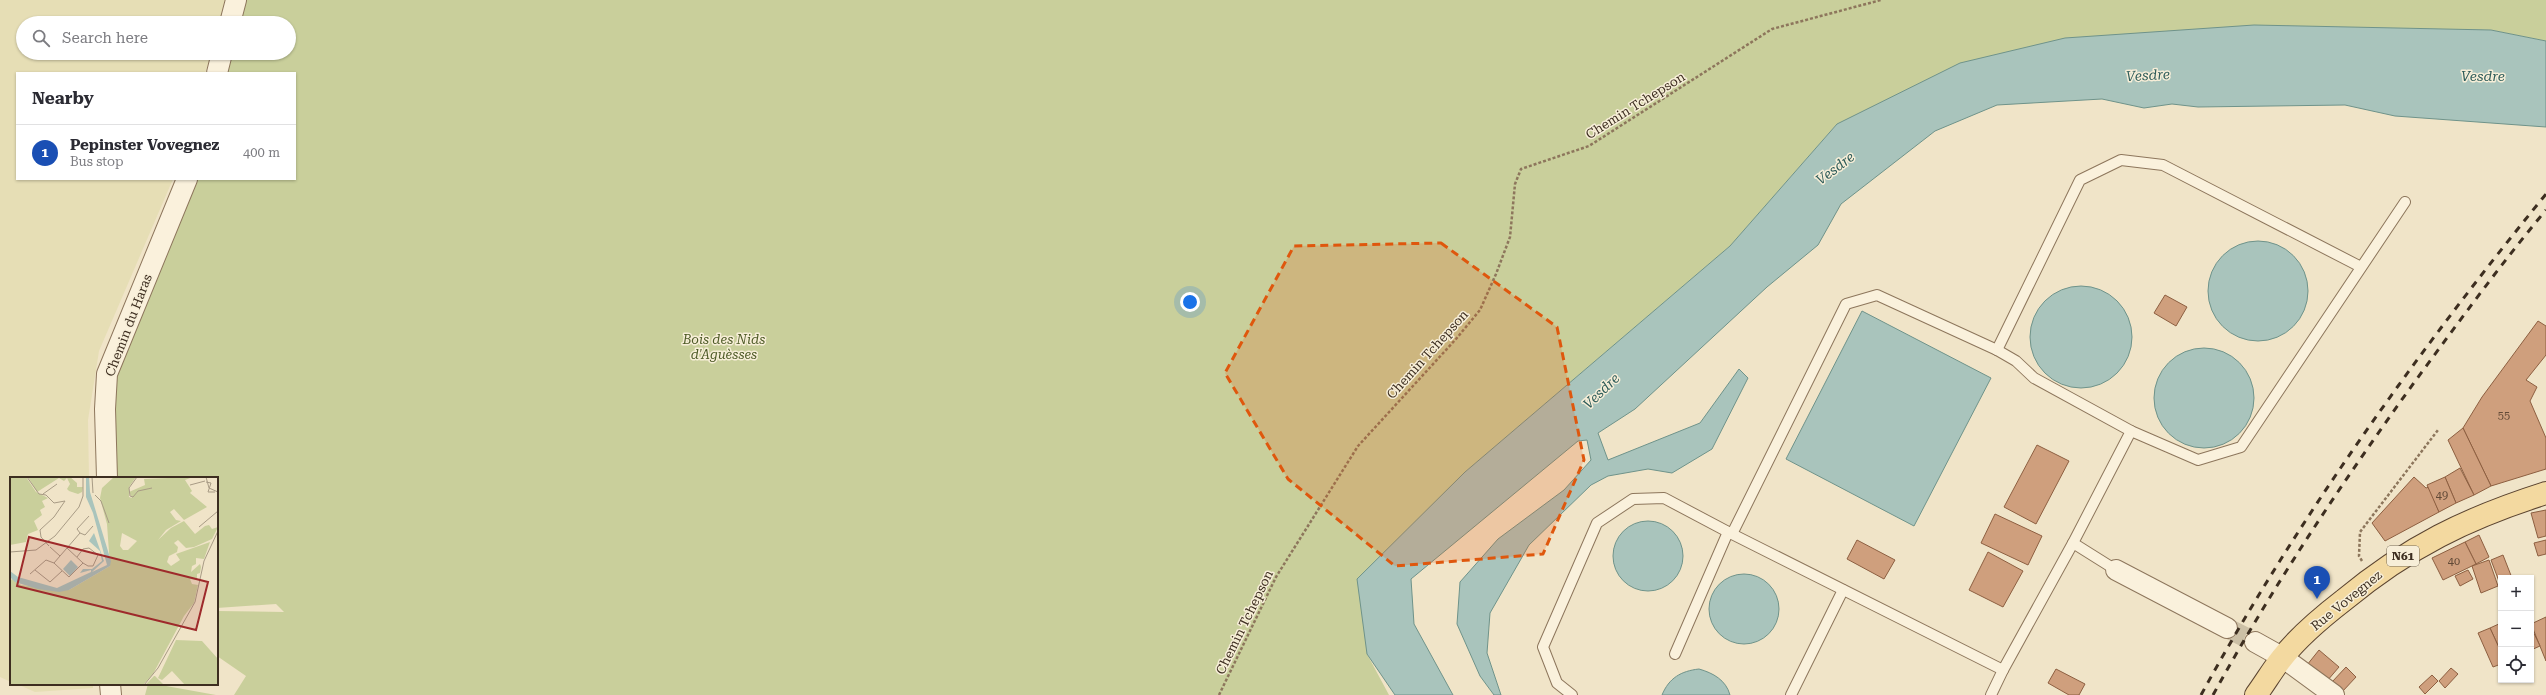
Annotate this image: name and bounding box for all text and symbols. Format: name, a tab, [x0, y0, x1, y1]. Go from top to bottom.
search box	[16, 16, 296, 60]
icon: search	[30, 27, 52, 49]
text: Search here	[62, 29, 148, 47]
water label: Vesdre	[2126, 66, 2170, 84]
street label: Chemin Tchepson	[1583, 68, 1688, 142]
water label: Vesdre	[2461, 68, 2505, 84]
text: Nearby	[32, 88, 94, 108]
text: Pepinster Vovegnez	[70, 136, 219, 154]
text: 1	[41, 145, 49, 160]
text: 400 m	[243, 145, 280, 160]
water label: Vesdre	[1813, 148, 1857, 188]
text: Bus stop	[70, 154, 124, 169]
street label: Chemin du Haras	[102, 272, 155, 378]
your location	[1180, 292, 1200, 312]
street label: Chemin Tchepson	[1384, 306, 1472, 402]
park label: Bois des Nids d'Aguèsses	[682, 332, 765, 362]
water label: Vesdre	[1580, 370, 1622, 412]
house number: 55	[2498, 409, 2510, 422]
inset map	[10, 477, 218, 685]
house number: 49	[2436, 489, 2448, 502]
road number: N61	[2387, 546, 2419, 566]
house number: 40	[2448, 555, 2460, 568]
pin: 1	[2304, 566, 2330, 599]
street label: Chemin Tchepson	[1213, 567, 1276, 677]
street label: Rue Vovegnez	[2308, 567, 2385, 633]
map controls	[2498, 575, 2534, 683]
button: +	[2498, 575, 2534, 611]
button: −	[2498, 611, 2534, 647]
button: locate	[2498, 647, 2534, 683]

